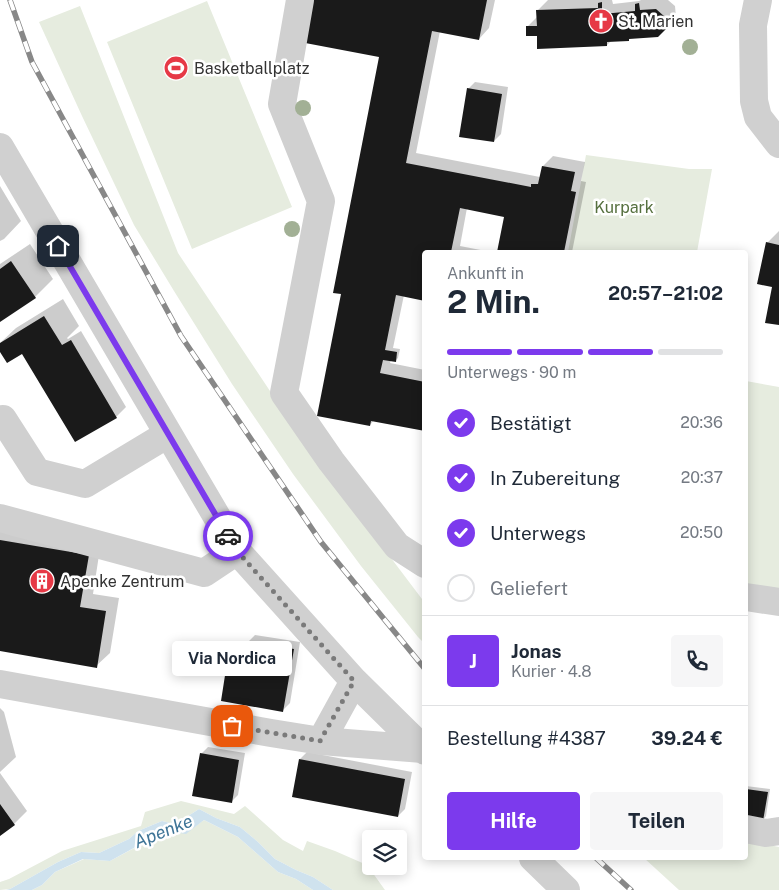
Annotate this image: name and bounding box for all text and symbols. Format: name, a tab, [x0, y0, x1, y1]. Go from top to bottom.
church icon: St. Marien	[588, 8, 614, 34]
place label: St. Marien	[618, 12, 693, 31]
sports icon: Basketballplatz	[163, 55, 189, 81]
place label: Basketballplatz	[194, 59, 310, 78]
park label: Kurpark	[594, 198, 654, 217]
pin	[37, 225, 79, 267]
icon: home	[44, 232, 72, 260]
text: Ankunft in	[447, 264, 524, 283]
text: 20:57–21:02	[608, 282, 723, 304]
text: 2 Min.	[447, 283, 540, 320]
text: Unterwegs · 90 m	[447, 363, 576, 382]
icon: check	[447, 409, 475, 437]
text: Bestätigt	[490, 412, 572, 434]
text: 20:36	[680, 413, 723, 432]
icon: check	[447, 464, 475, 492]
text: In Zubereitung	[490, 467, 620, 489]
text: 20:37	[681, 468, 723, 487]
courier	[203, 511, 253, 561]
icon: check	[447, 519, 475, 547]
icon: car	[214, 522, 242, 550]
text: Unterwegs	[490, 522, 586, 544]
text: 20:50	[680, 523, 723, 542]
building icon: Apenke Zentrum	[29, 568, 55, 594]
place label: Apenke Zentrum	[60, 572, 184, 591]
text: Geliefert	[490, 577, 568, 599]
button: phone	[671, 635, 723, 687]
text: Jonas	[511, 640, 561, 662]
callout: Via Nordica	[172, 641, 292, 676]
text: Via Nordica	[188, 649, 276, 668]
text: J	[469, 650, 477, 672]
text: Kurier · 4.8	[511, 662, 592, 681]
pin	[211, 705, 253, 747]
icon: bag	[218, 712, 246, 740]
text: Bestellung #4387	[447, 727, 606, 749]
text: 39.24 €	[651, 727, 723, 749]
button: Hilfe	[447, 792, 580, 850]
button: Teilen	[590, 792, 723, 850]
water label: Apenke	[131, 810, 196, 852]
map controls	[362, 830, 407, 875]
button: layers	[362, 830, 407, 875]

